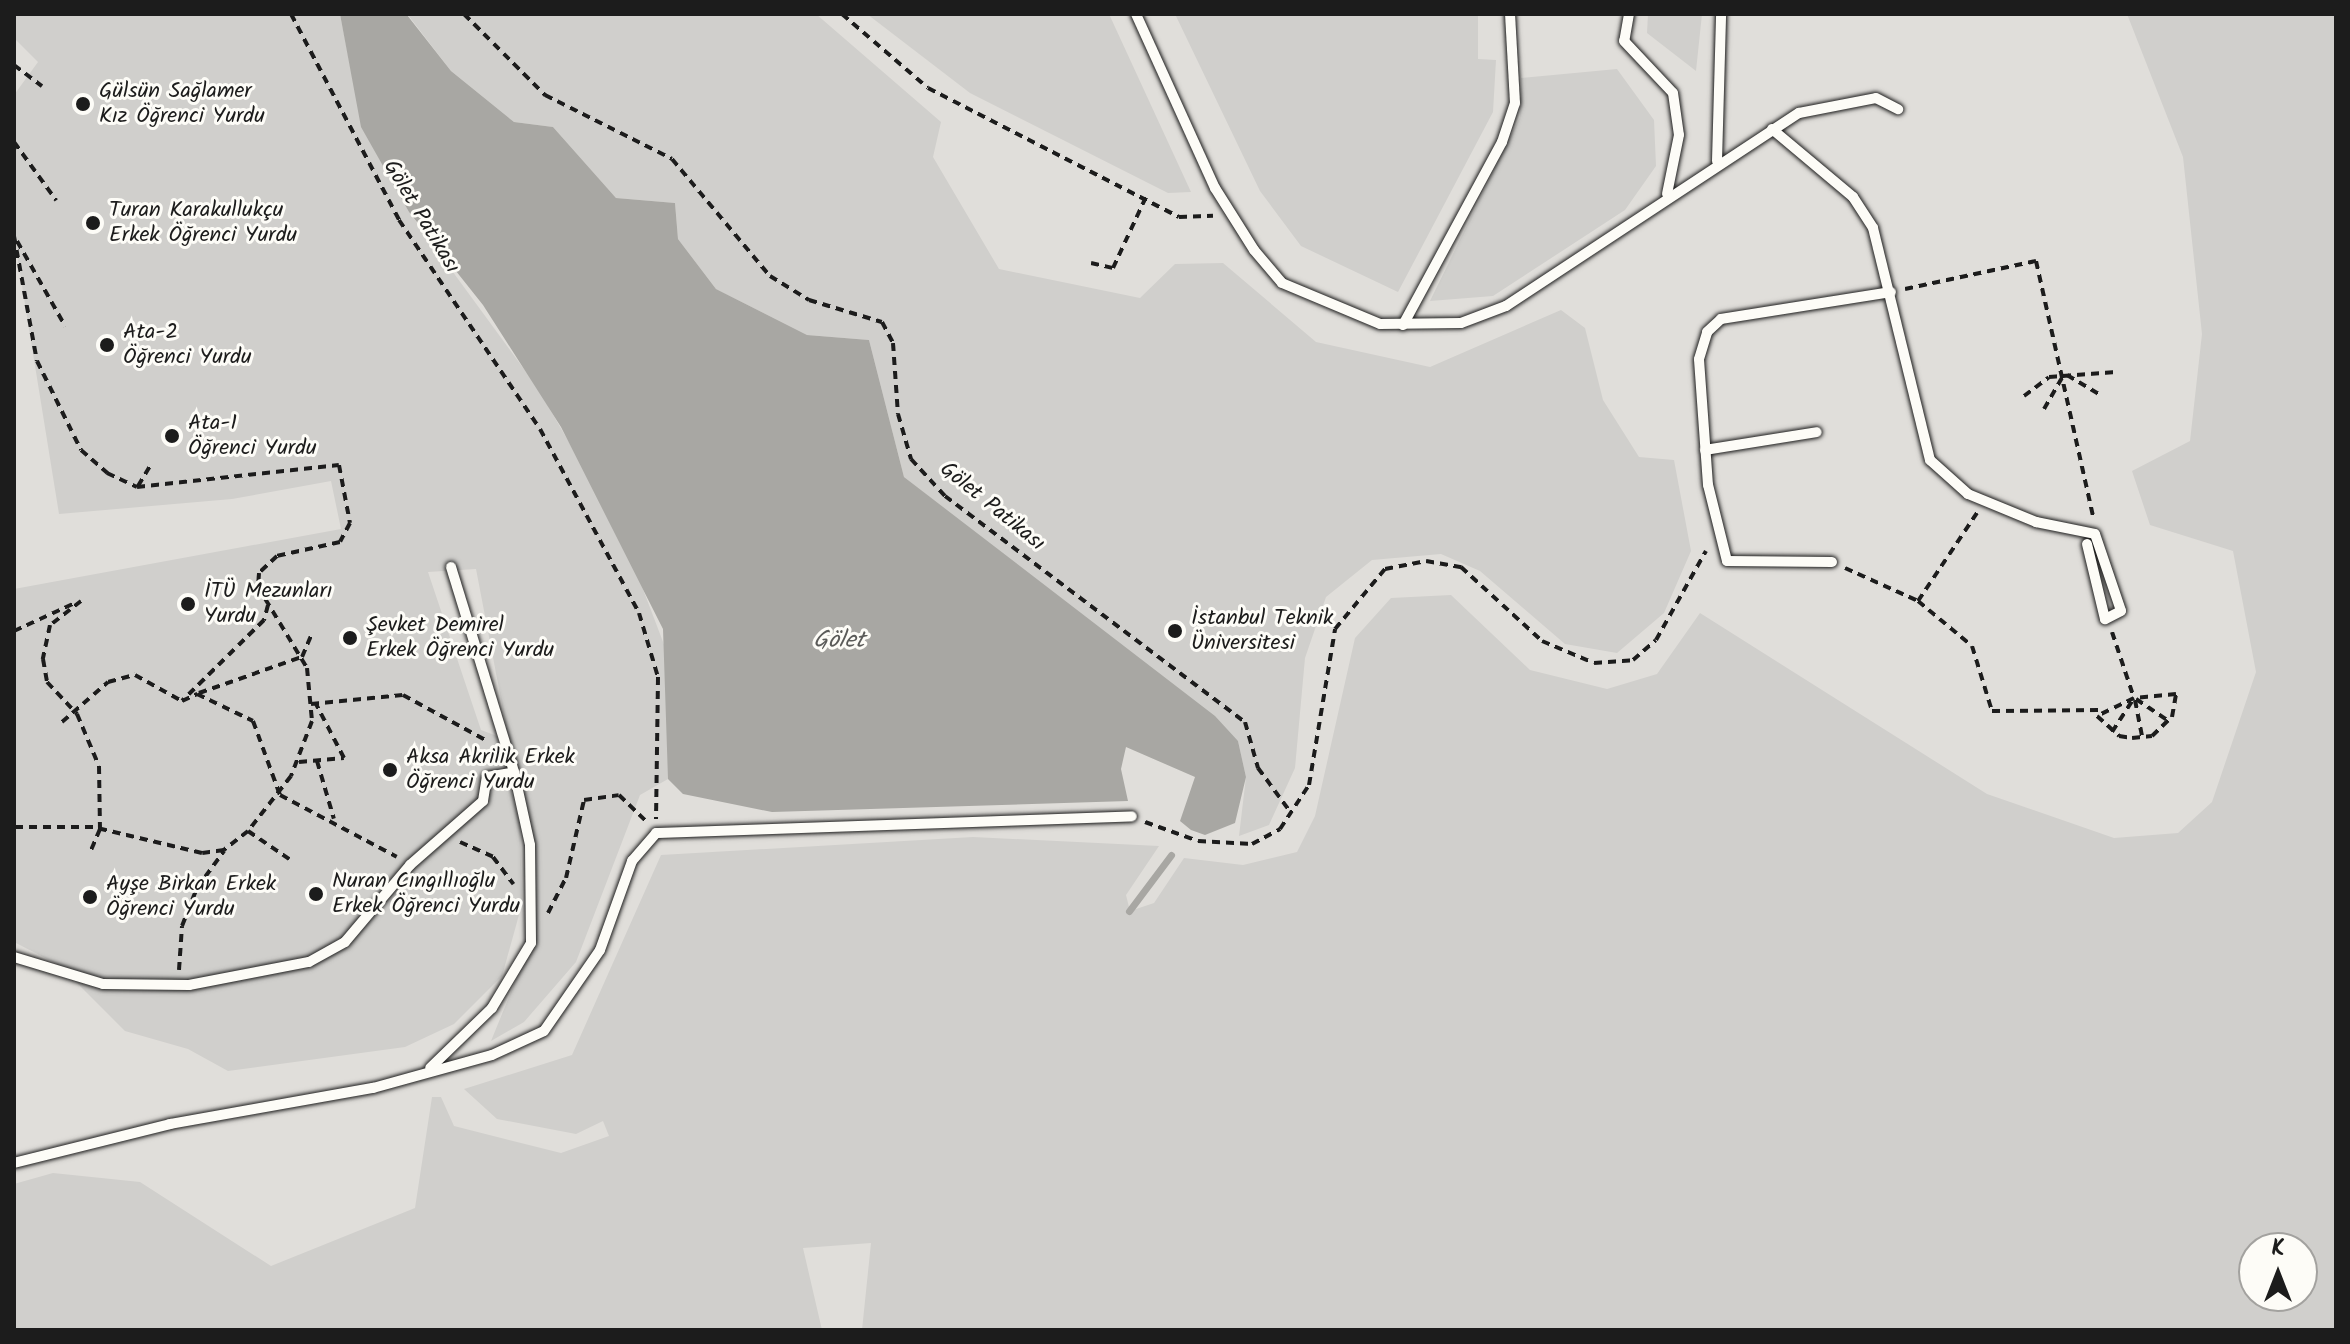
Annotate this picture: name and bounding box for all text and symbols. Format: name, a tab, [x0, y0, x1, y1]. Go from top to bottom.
place label: Gülsün Sağlamer Kız Öğrenci Yurdu	[99, 78, 265, 130]
marker: Gülsün Sağlamer Kız Öğrenci Yurdu	[74, 95, 92, 113]
street label: Gölet Patikası	[377, 155, 465, 279]
place label: Turan Karakullukçu Erkek Öğrenci Yurdu	[109, 197, 297, 248]
marker: Turan Karakullukçu Erkek Öğrenci Yurdu	[84, 214, 102, 232]
place label: Ata-2 Öğrenci Yurdu	[123, 319, 252, 370]
marker: Ata-2 Öğrenci Yurdu	[98, 336, 116, 354]
place label: Ata-1 Öğrenci Yurdu	[188, 410, 317, 462]
marker: Ata-1 Öğrenci Yurdu	[163, 427, 181, 445]
street label: Gölet Patikası	[934, 457, 1050, 557]
place label: İTÜ Mezunları Yurdu	[204, 578, 332, 630]
marker: İTÜ Mezunları Yurdu	[179, 595, 197, 613]
place label: İstanbul Teknik Üniversitesi	[1191, 605, 1333, 656]
place label: Şevket Demirel Erkek Öğrenci Yurdu	[366, 612, 554, 664]
marker: İstanbul Teknik Üniversitesi	[1166, 622, 1184, 640]
water label: Gölet	[813, 627, 865, 655]
marker: Şevket Demirel Erkek Öğrenci Yurdu	[341, 629, 359, 647]
place label: Aksa Akrilik Erkek Öğrenci Yurdu	[406, 744, 575, 796]
marker: Aksa Akrilik Erkek Öğrenci Yurdu	[381, 761, 399, 779]
place label: Nuran Cıngıllıoğlu Erkek Öğrenci Yurdu	[332, 868, 520, 920]
place label: Ayşe Birkan Erkek Öğrenci Yurdu	[106, 871, 276, 922]
marker: Nuran Cıngıllıoğlu Erkek Öğrenci Yurdu	[307, 885, 325, 903]
marker: Ayşe Birkan Erkek Öğrenci Yurdu	[81, 888, 99, 906]
north arrow	[2238, 1232, 2318, 1312]
text: K	[2271, 1232, 2285, 1267]

